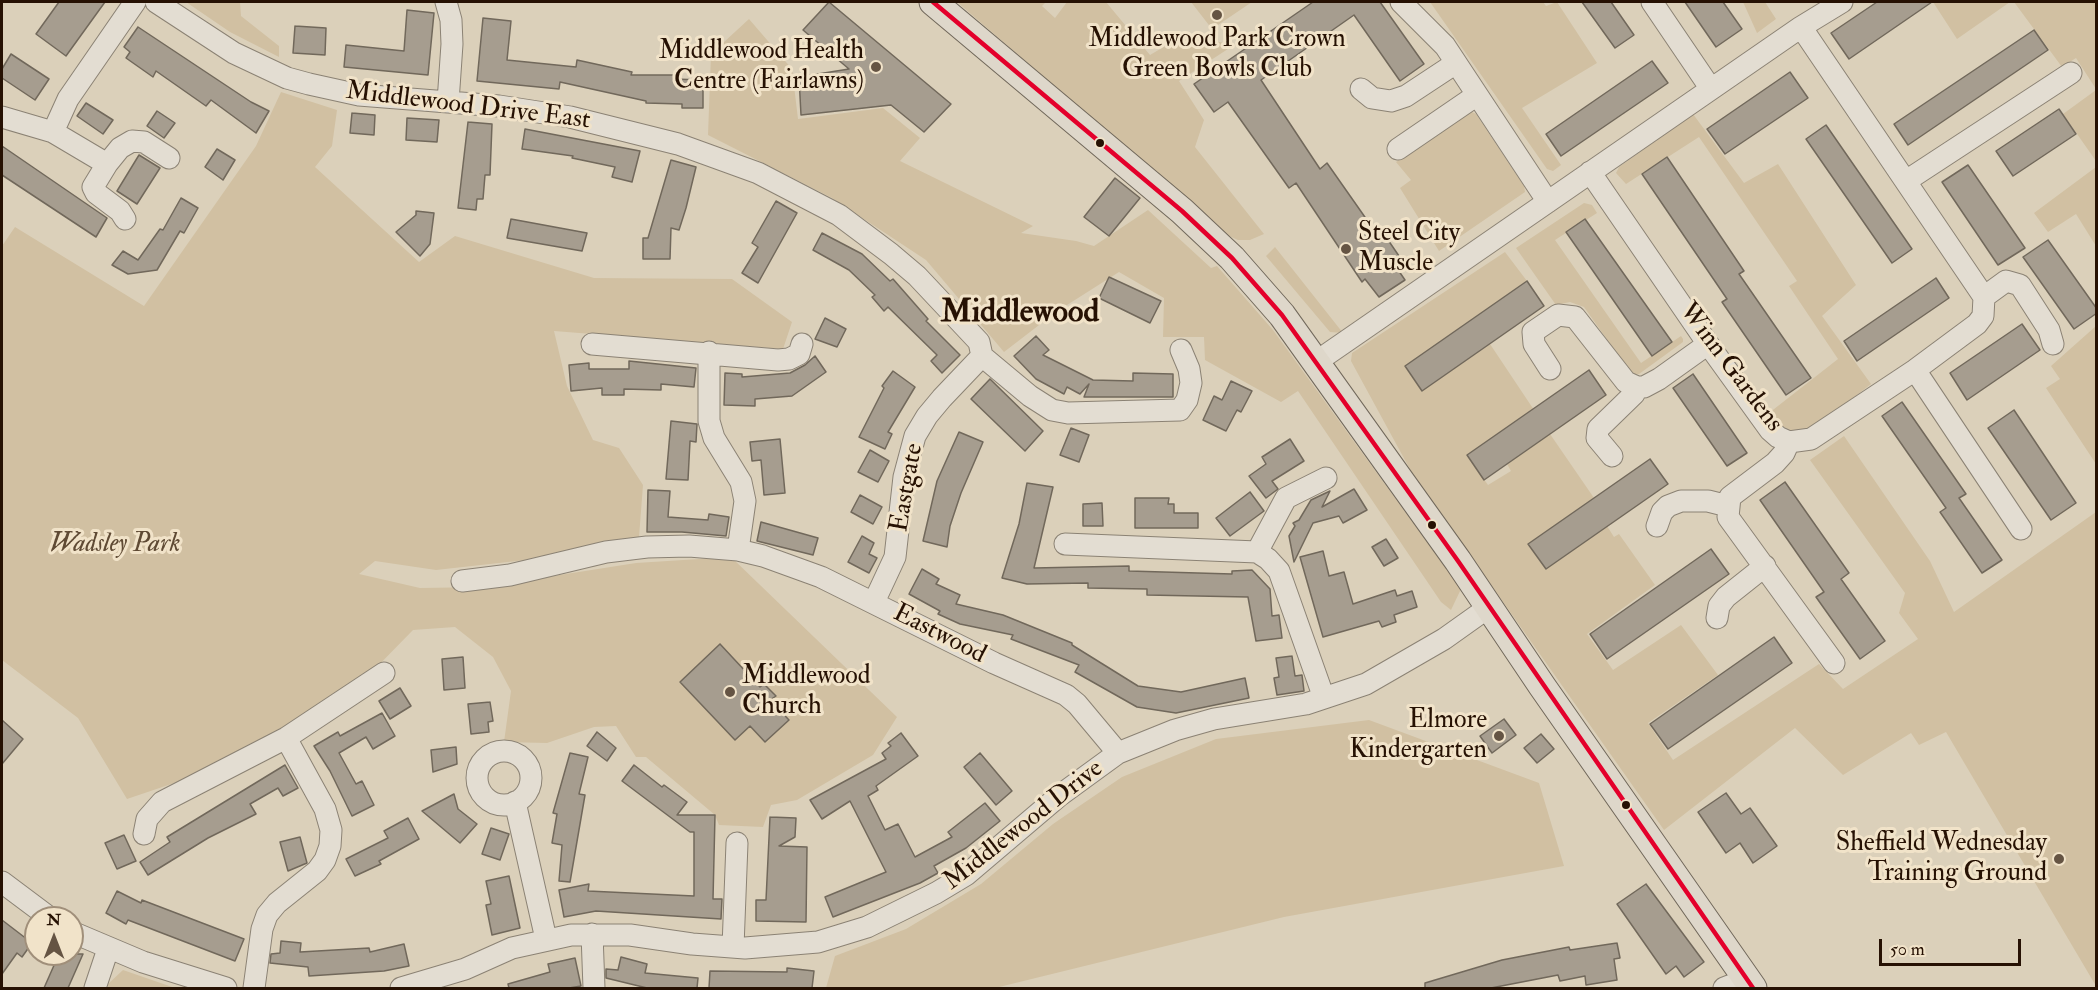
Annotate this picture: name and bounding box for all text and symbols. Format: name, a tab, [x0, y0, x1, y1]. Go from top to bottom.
marker: Middlewood Park Crown Green Bowls Club	[1210, 8, 1224, 22]
place label: Middlewood Park Crown Green Bowls Club	[1088, 24, 1346, 86]
place label: Middlewood Health Centre (Fairlawns)	[659, 36, 864, 98]
marker: Middlewood Health Centre (Fairlawns)	[869, 60, 883, 74]
street label: Middlewood Drive East	[344, 77, 592, 137]
unlabelled marker	[1094, 137, 1106, 149]
place label: Steel City Muscle	[1358, 218, 1460, 280]
marker: Steel City Muscle	[1339, 242, 1353, 256]
district label: Middlewood	[941, 295, 1099, 333]
street label: Winn Gardens	[1671, 297, 1789, 439]
street label: Eastgate	[885, 441, 931, 535]
unlabelled marker	[1426, 519, 1438, 531]
park label: Wadsley Park	[49, 529, 181, 561]
street label: Eastwood	[887, 598, 991, 672]
place label: Middlewood Church	[742, 661, 871, 722]
marker: Middlewood Church	[723, 685, 737, 699]
place label: Elmore Kindergarten	[1349, 705, 1487, 766]
marker: Elmore Kindergarten	[1492, 729, 1506, 743]
street label: Middlewood Drive	[938, 754, 1110, 898]
unlabelled marker	[1620, 799, 1632, 811]
place label: Sheffield Wednesday Training Ground	[1836, 828, 2047, 890]
marker: Sheffield Wednesday Training Ground	[2052, 852, 2066, 866]
north arrow	[24, 906, 84, 966]
text: N	[47, 910, 61, 930]
scale bar	[1882, 927, 2024, 965]
text: 50 m	[1890, 938, 1925, 961]

